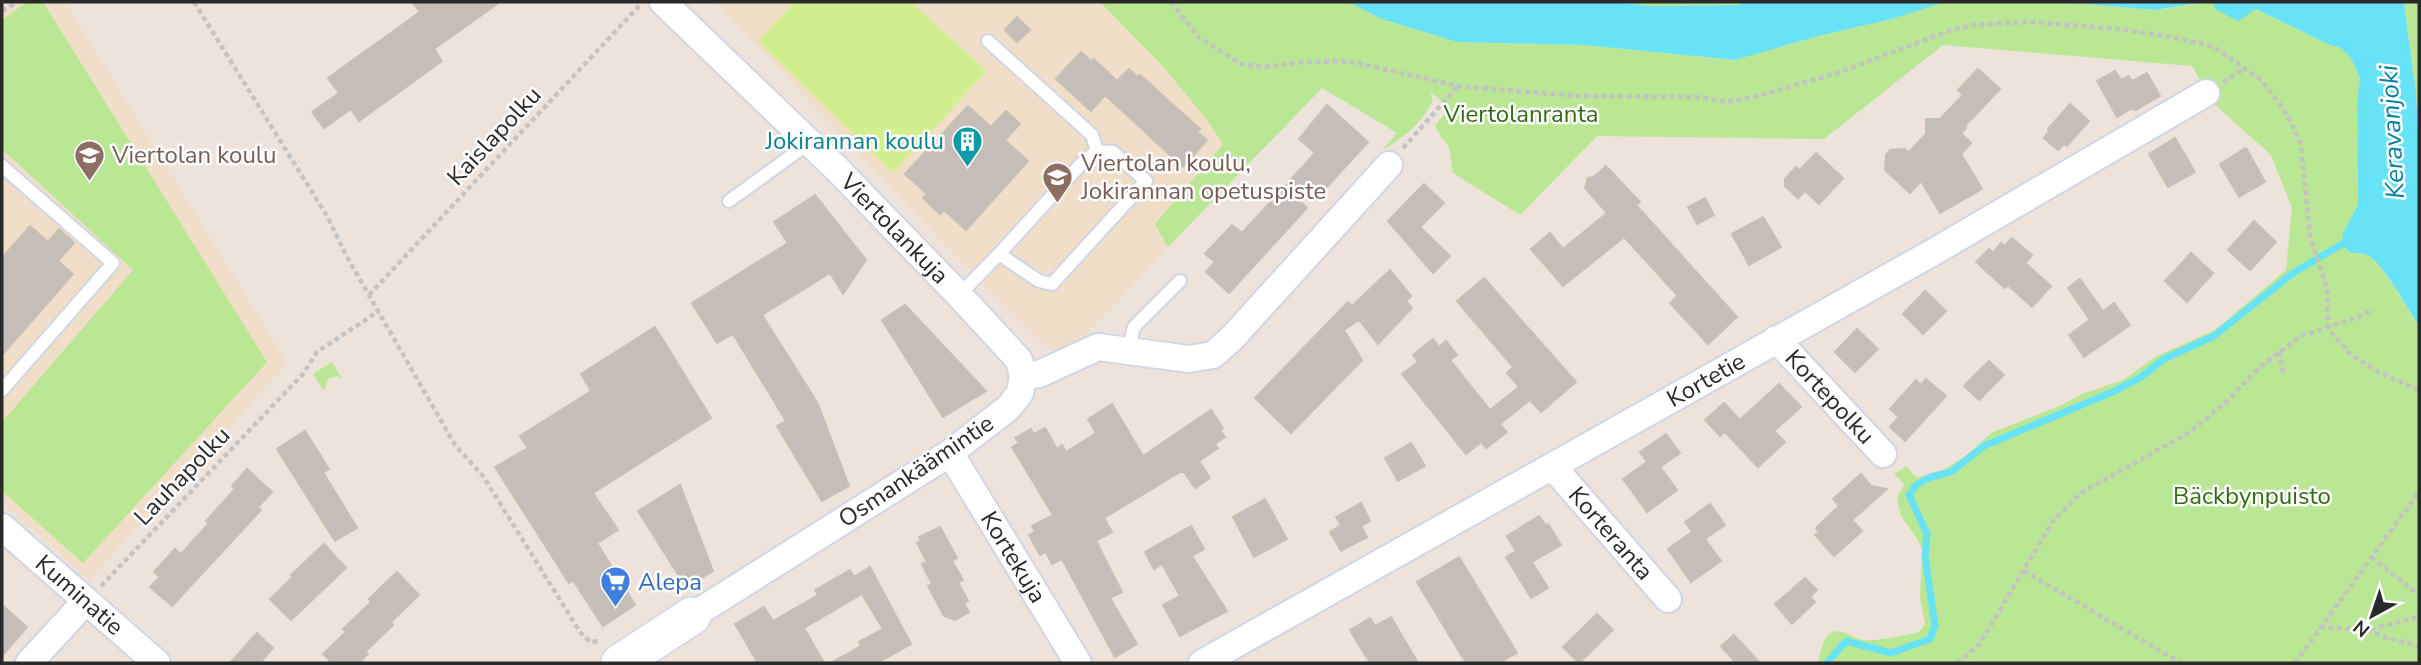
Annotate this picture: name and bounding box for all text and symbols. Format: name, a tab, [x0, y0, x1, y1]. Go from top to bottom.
water label: Keravanjoki	[2371, 63, 2413, 200]
street label: Kaislapolku	[440, 80, 548, 192]
park label: Viertolanranta	[1442, 98, 1599, 130]
building icon: Jokirannan koulu	[950, 124, 984, 168]
place label: Jokirannan koulu	[764, 125, 944, 157]
school or university icon: Viertolan koulu	[72, 138, 106, 182]
place label: Viertolan koulu	[111, 139, 276, 171]
place label: Viertolan koulu, Jokirannan opetuspiste	[1080, 147, 1326, 207]
school or university icon: Viertolan koulu, Jokirannan opetuspiste	[1041, 160, 1075, 204]
street label: Viertolankuja	[833, 165, 956, 291]
street label: Kortepolku	[1778, 343, 1882, 451]
street label: Kortetie	[1661, 345, 1751, 415]
street label: Osmankäämintie	[832, 407, 1000, 535]
street label: Lauhapolku	[127, 420, 237, 532]
street label: Korteranta	[1561, 480, 1660, 587]
park label: Bäckbynpuisto	[2173, 480, 2331, 512]
street label: Kortekuja	[973, 505, 1054, 609]
street label: Kuminatie	[28, 547, 130, 642]
supermarket icon: Alepa	[598, 565, 632, 609]
place label: Alepa	[638, 566, 702, 598]
north arrow	[2337, 581, 2407, 651]
text: N	[2348, 614, 2376, 643]

